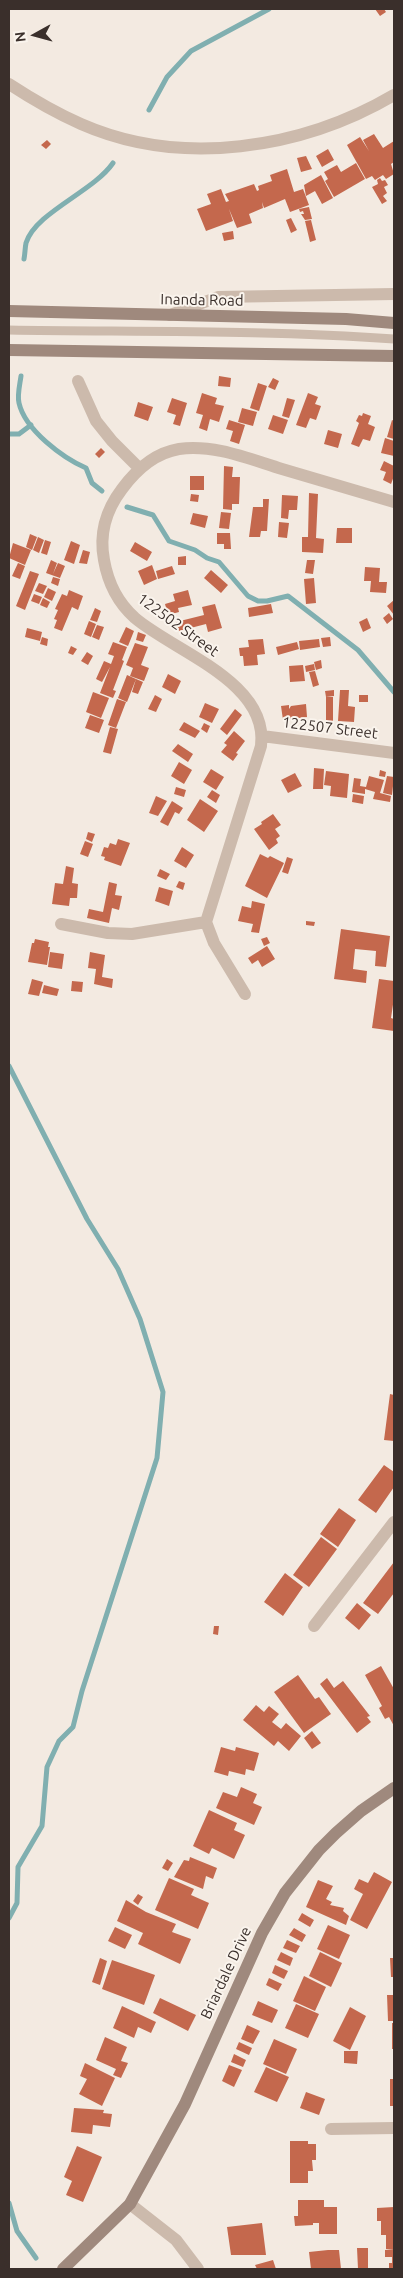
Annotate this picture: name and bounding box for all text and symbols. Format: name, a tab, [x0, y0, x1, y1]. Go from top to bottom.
north arrow	[10, 10, 60, 60]
text: N	[12, 31, 29, 43]
street label: Inanda Road	[160, 290, 244, 310]
street label: 122502 Street	[134, 589, 222, 661]
street label: 122507 Street	[281, 713, 379, 743]
street label: Briardale Drive	[197, 1924, 255, 2022]

